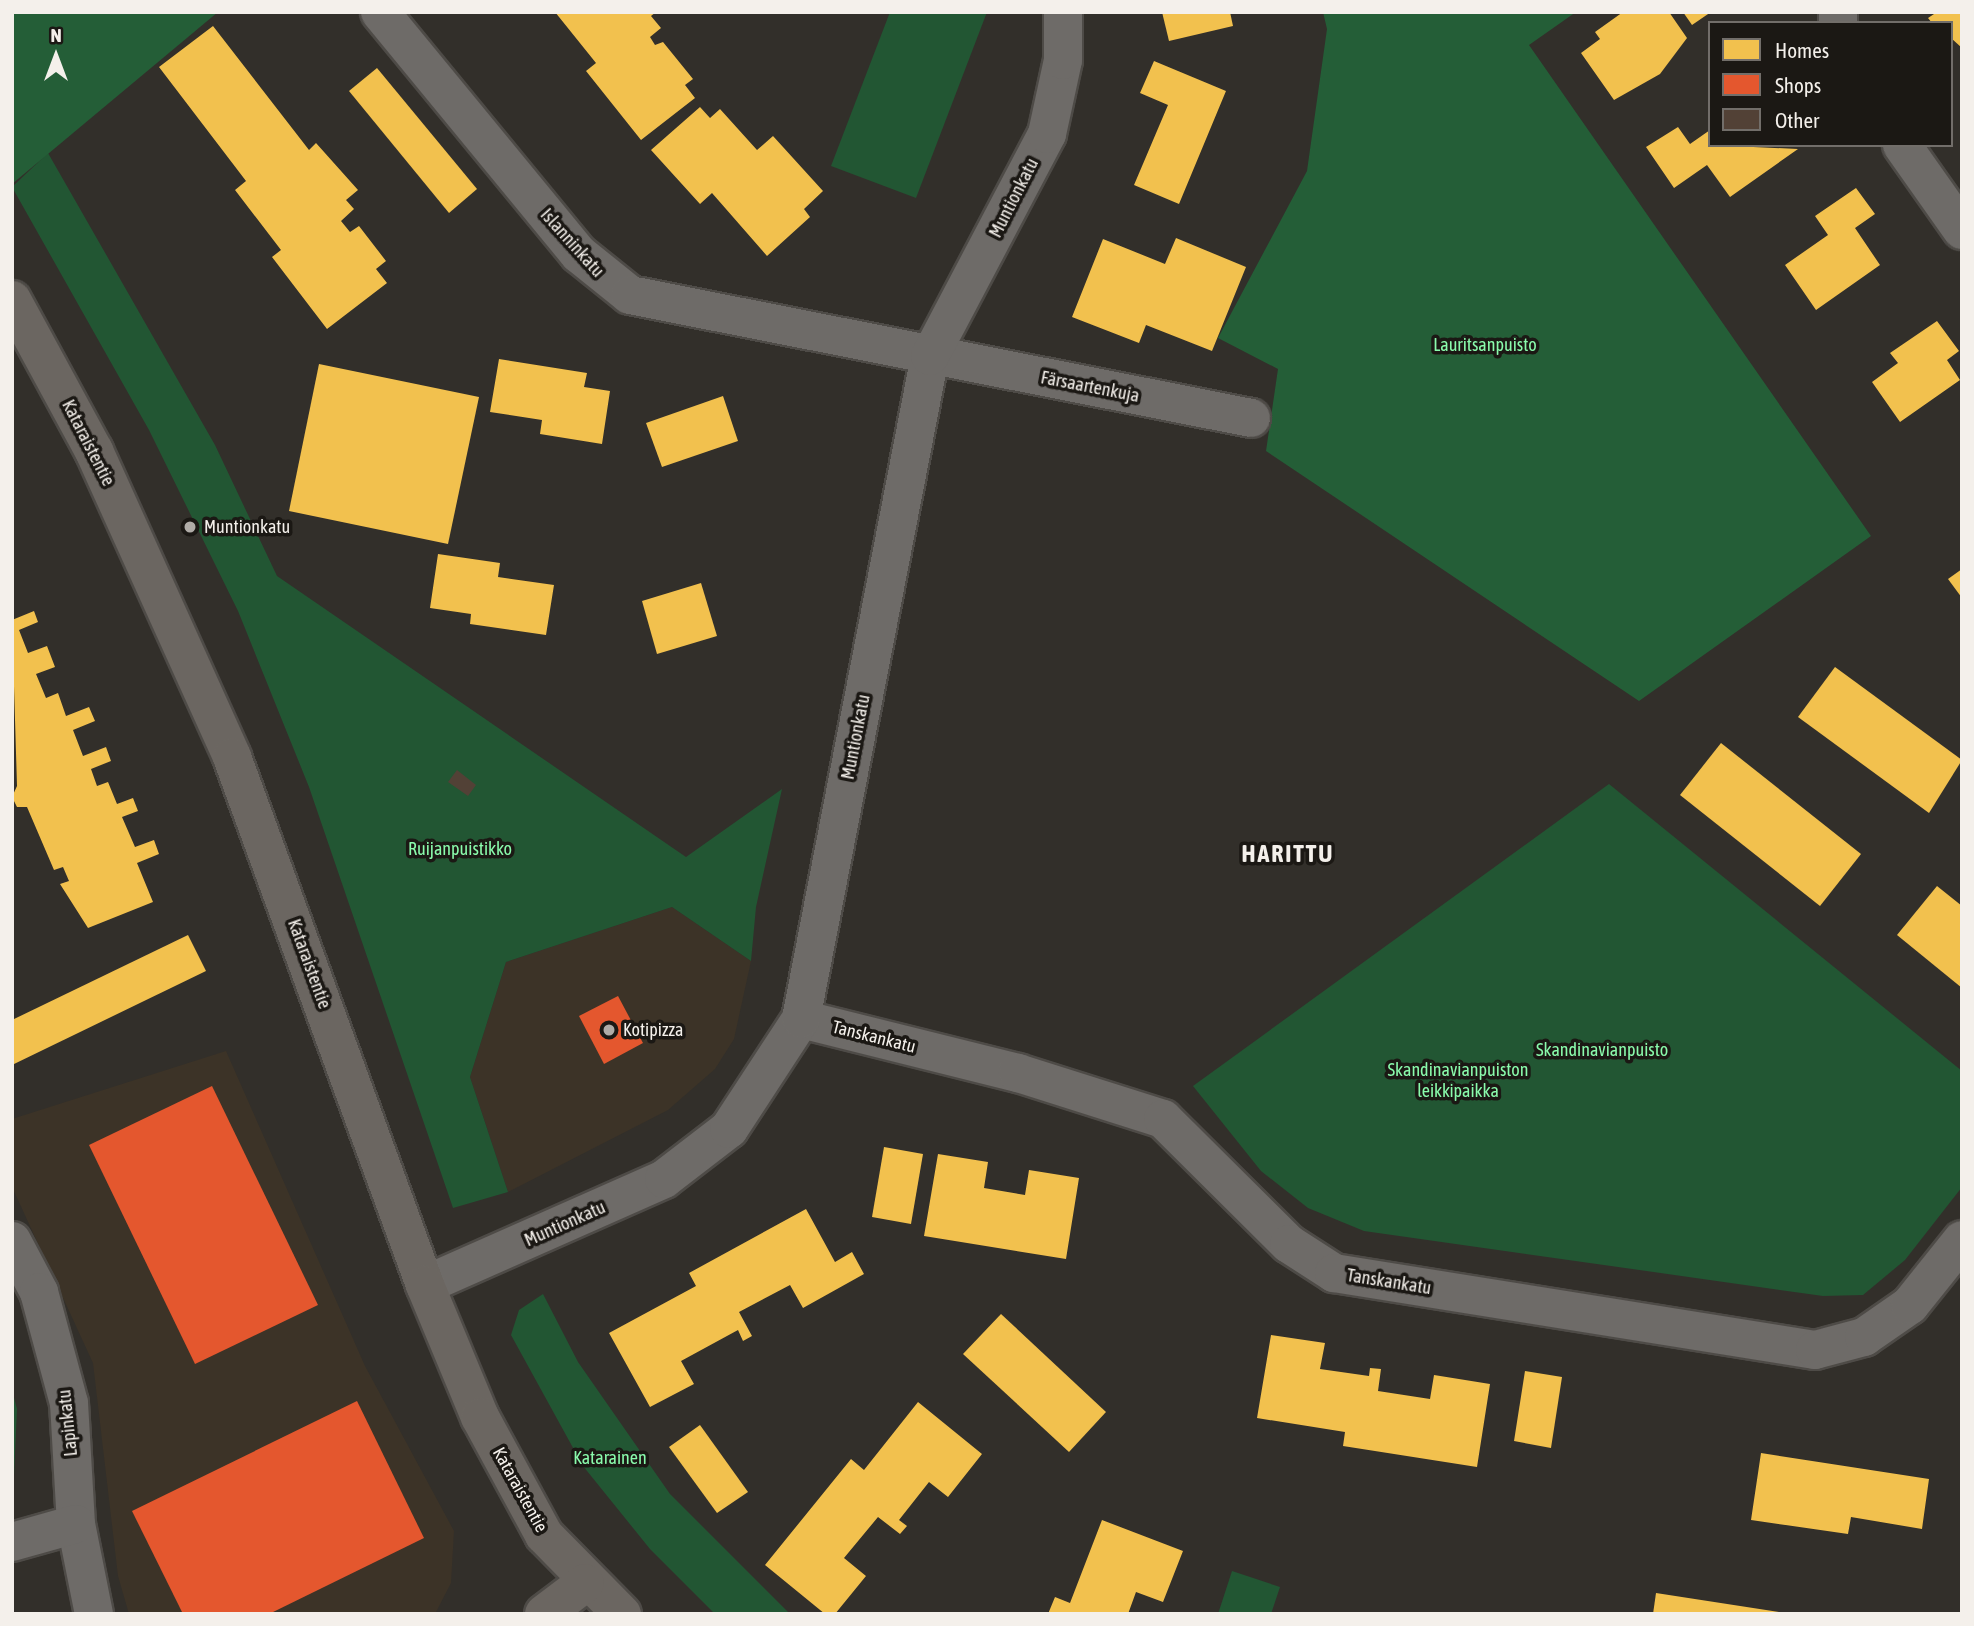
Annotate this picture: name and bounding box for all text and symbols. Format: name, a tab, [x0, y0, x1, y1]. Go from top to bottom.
north arrow	[21, 21, 91, 91]
legend	[1708, 21, 1953, 147]
text: N	[50, 24, 62, 46]
text: Homes	[1775, 38, 1829, 62]
text: Shops	[1775, 73, 1821, 97]
text: Other	[1775, 108, 1819, 132]
street label: Muntionkatu	[985, 155, 1043, 241]
street label: Islanninkatu	[536, 204, 608, 282]
park label: Lauritsanpuisto	[1433, 334, 1537, 356]
street label: Färsaartenkuja	[1039, 367, 1141, 407]
street label: Kataraistentie	[57, 396, 119, 490]
place label: Muntionkatu	[204, 516, 290, 538]
marker: Muntionkatu	[182, 519, 198, 535]
street label: Muntionkatu	[837, 693, 875, 781]
park label: Ruijanpuistikko	[408, 838, 512, 860]
district label: HARITTU	[1242, 840, 1334, 868]
street label: Kataraistentie	[283, 916, 335, 1012]
street label: Tanskankatu	[830, 1016, 918, 1058]
place label: Kotipizza	[623, 1019, 683, 1041]
marker: Kotipizza	[601, 1022, 617, 1038]
park label: Skandinavianpuisto	[1536, 1039, 1668, 1061]
park label: Skandinavianpuiston leikkipaikka	[1388, 1060, 1528, 1102]
street label: Muntionkatu	[521, 1197, 609, 1251]
street label: Tanskankatu	[1345, 1265, 1433, 1299]
street label: Lapinkatu	[54, 1389, 82, 1457]
street label: Kataraistentie	[488, 1444, 552, 1536]
park label: Katarainen	[573, 1447, 647, 1469]

